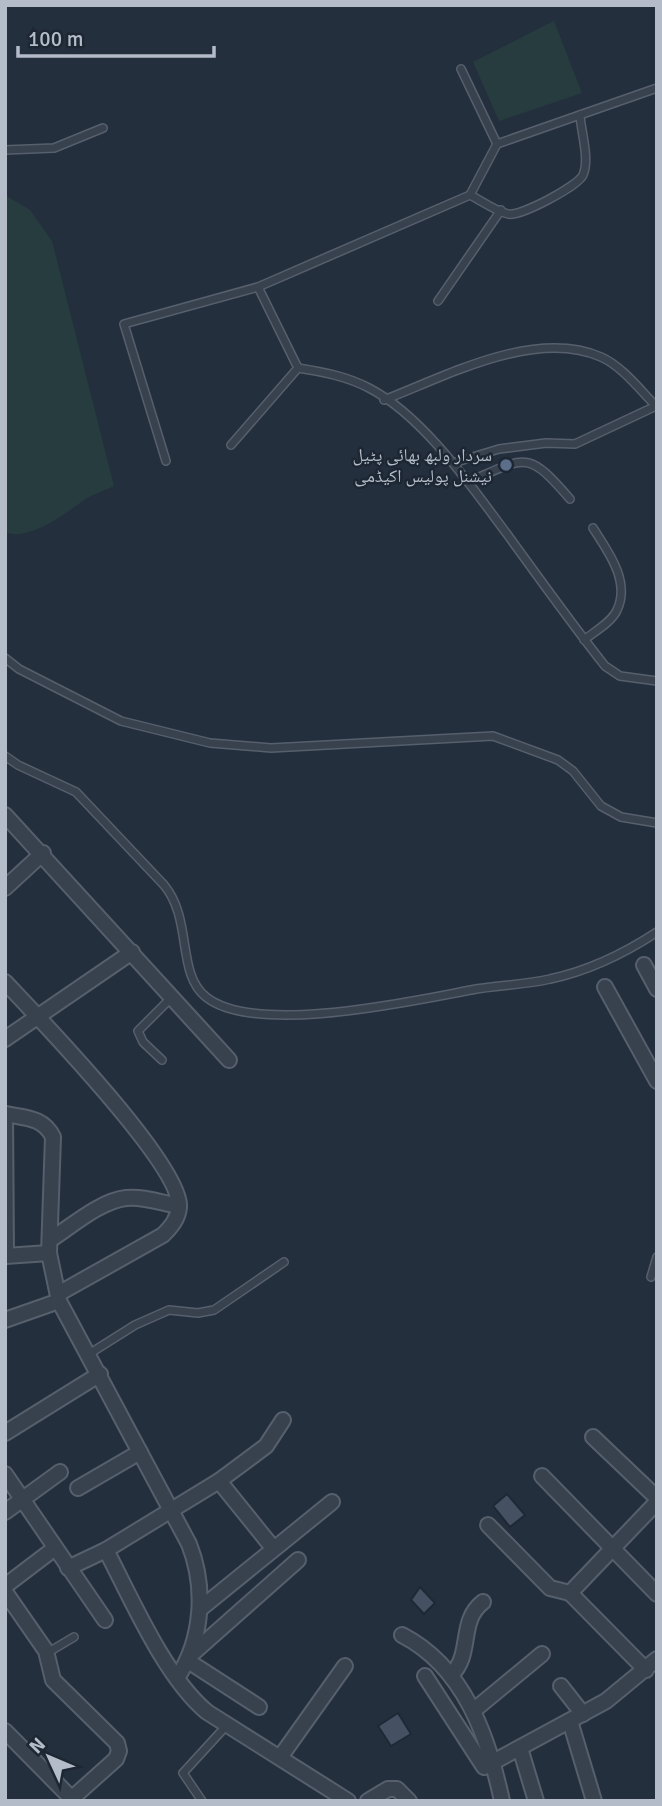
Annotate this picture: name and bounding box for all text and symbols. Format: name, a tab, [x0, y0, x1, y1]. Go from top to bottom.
scale bar	[18, 14, 214, 58]
text: 100 m	[28, 26, 83, 52]
place label: سردار ولبھ بھائی پٹیل نیشنل پولیس اکیڈمی	[353, 444, 492, 487]
marker: سردار ولبھ بھائی پٹیل نیشنل پولیس اکیڈمی	[498, 457, 514, 473]
north arrow	[14, 1722, 84, 1792]
text: N	[24, 1733, 51, 1759]

